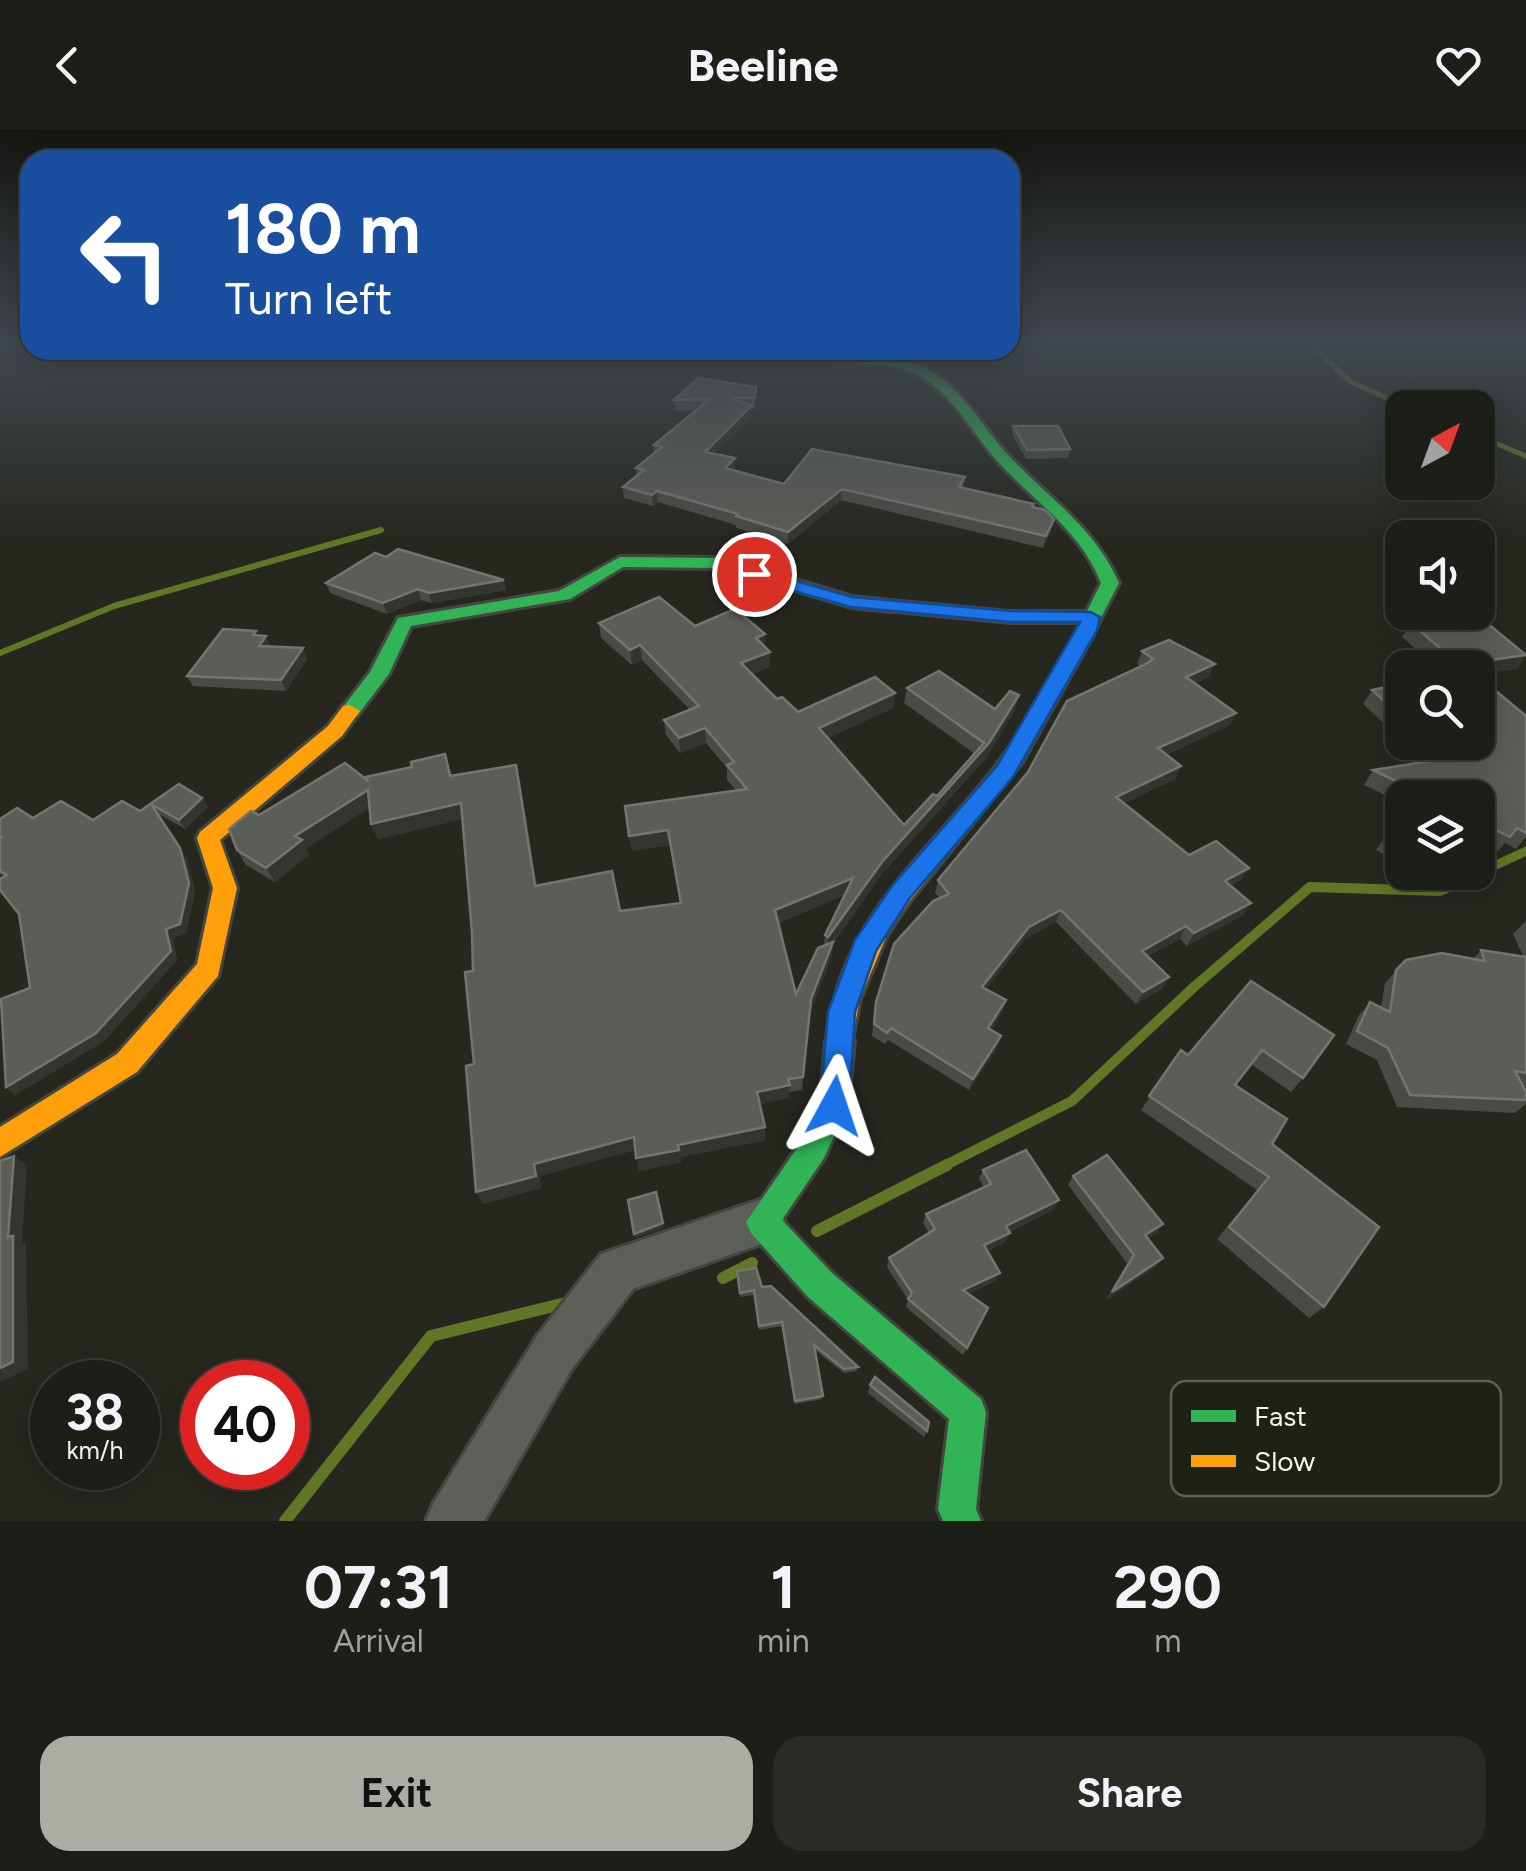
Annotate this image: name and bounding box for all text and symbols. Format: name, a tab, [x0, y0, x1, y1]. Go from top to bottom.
icon: back	[40, 38, 95, 93]
text: Beeline	[688, 38, 838, 92]
icon: heart	[1431, 38, 1486, 93]
text: 180 m	[225, 186, 420, 271]
icon: left	[60, 190, 190, 320]
text: Turn left	[225, 271, 392, 325]
north arrow	[1385, 390, 1495, 500]
map controls	[1385, 390, 1495, 890]
button: sound	[1385, 520, 1495, 630]
pin	[712, 532, 797, 617]
icon: arrive	[727, 547, 782, 602]
button: search	[1385, 650, 1495, 760]
button: layers	[1385, 780, 1495, 890]
position arrow	[782, 1054, 886, 1158]
speed limit sign: 40	[180, 1360, 310, 1490]
legend	[1171, 1381, 1501, 1496]
text: 38	[66, 1382, 124, 1443]
text: Fast	[1254, 1399, 1307, 1433]
text: km/h	[66, 1435, 124, 1465]
text: Slow	[1254, 1444, 1315, 1478]
text: 07:31	[304, 1551, 453, 1623]
text: 1	[771, 1551, 796, 1623]
text: 290	[1114, 1551, 1222, 1623]
text: Arrival	[333, 1622, 424, 1660]
text: min	[757, 1622, 810, 1660]
text: m	[1154, 1622, 1181, 1660]
button: Exit	[40, 1736, 753, 1851]
button: Share	[773, 1736, 1486, 1851]

